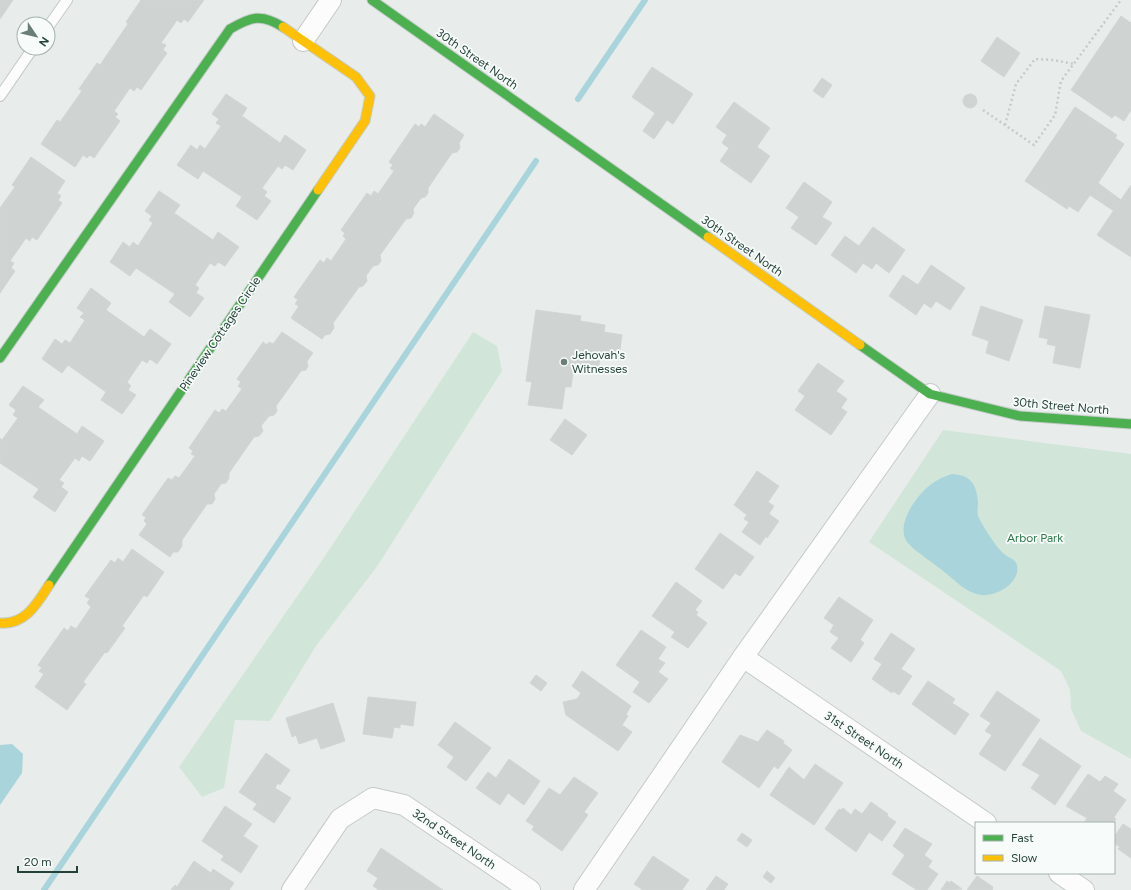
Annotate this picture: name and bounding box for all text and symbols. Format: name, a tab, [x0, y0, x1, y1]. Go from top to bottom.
north arrow	[16, 16, 56, 56]
street label: 30th Street North	[433, 26, 521, 93]
text: N	[36, 34, 52, 49]
street label: 30th Street North	[698, 213, 786, 280]
street label: Pineview Cottages Circle	[177, 274, 264, 394]
place label: Jehovah's Witnesses	[572, 348, 628, 376]
marker: Jehovah's Witnesses	[559, 357, 569, 367]
street label: 30th Street North	[1012, 395, 1110, 417]
park label: Arbor Park	[1007, 531, 1063, 545]
street label: 31st Street North	[822, 708, 907, 772]
street label: 32nd Street North	[409, 806, 499, 872]
legend	[975, 822, 1115, 874]
text: Fast	[1011, 831, 1034, 845]
scale bar	[18, 848, 77, 874]
text: Slow	[1011, 851, 1038, 865]
text: 20 m	[24, 855, 52, 869]

